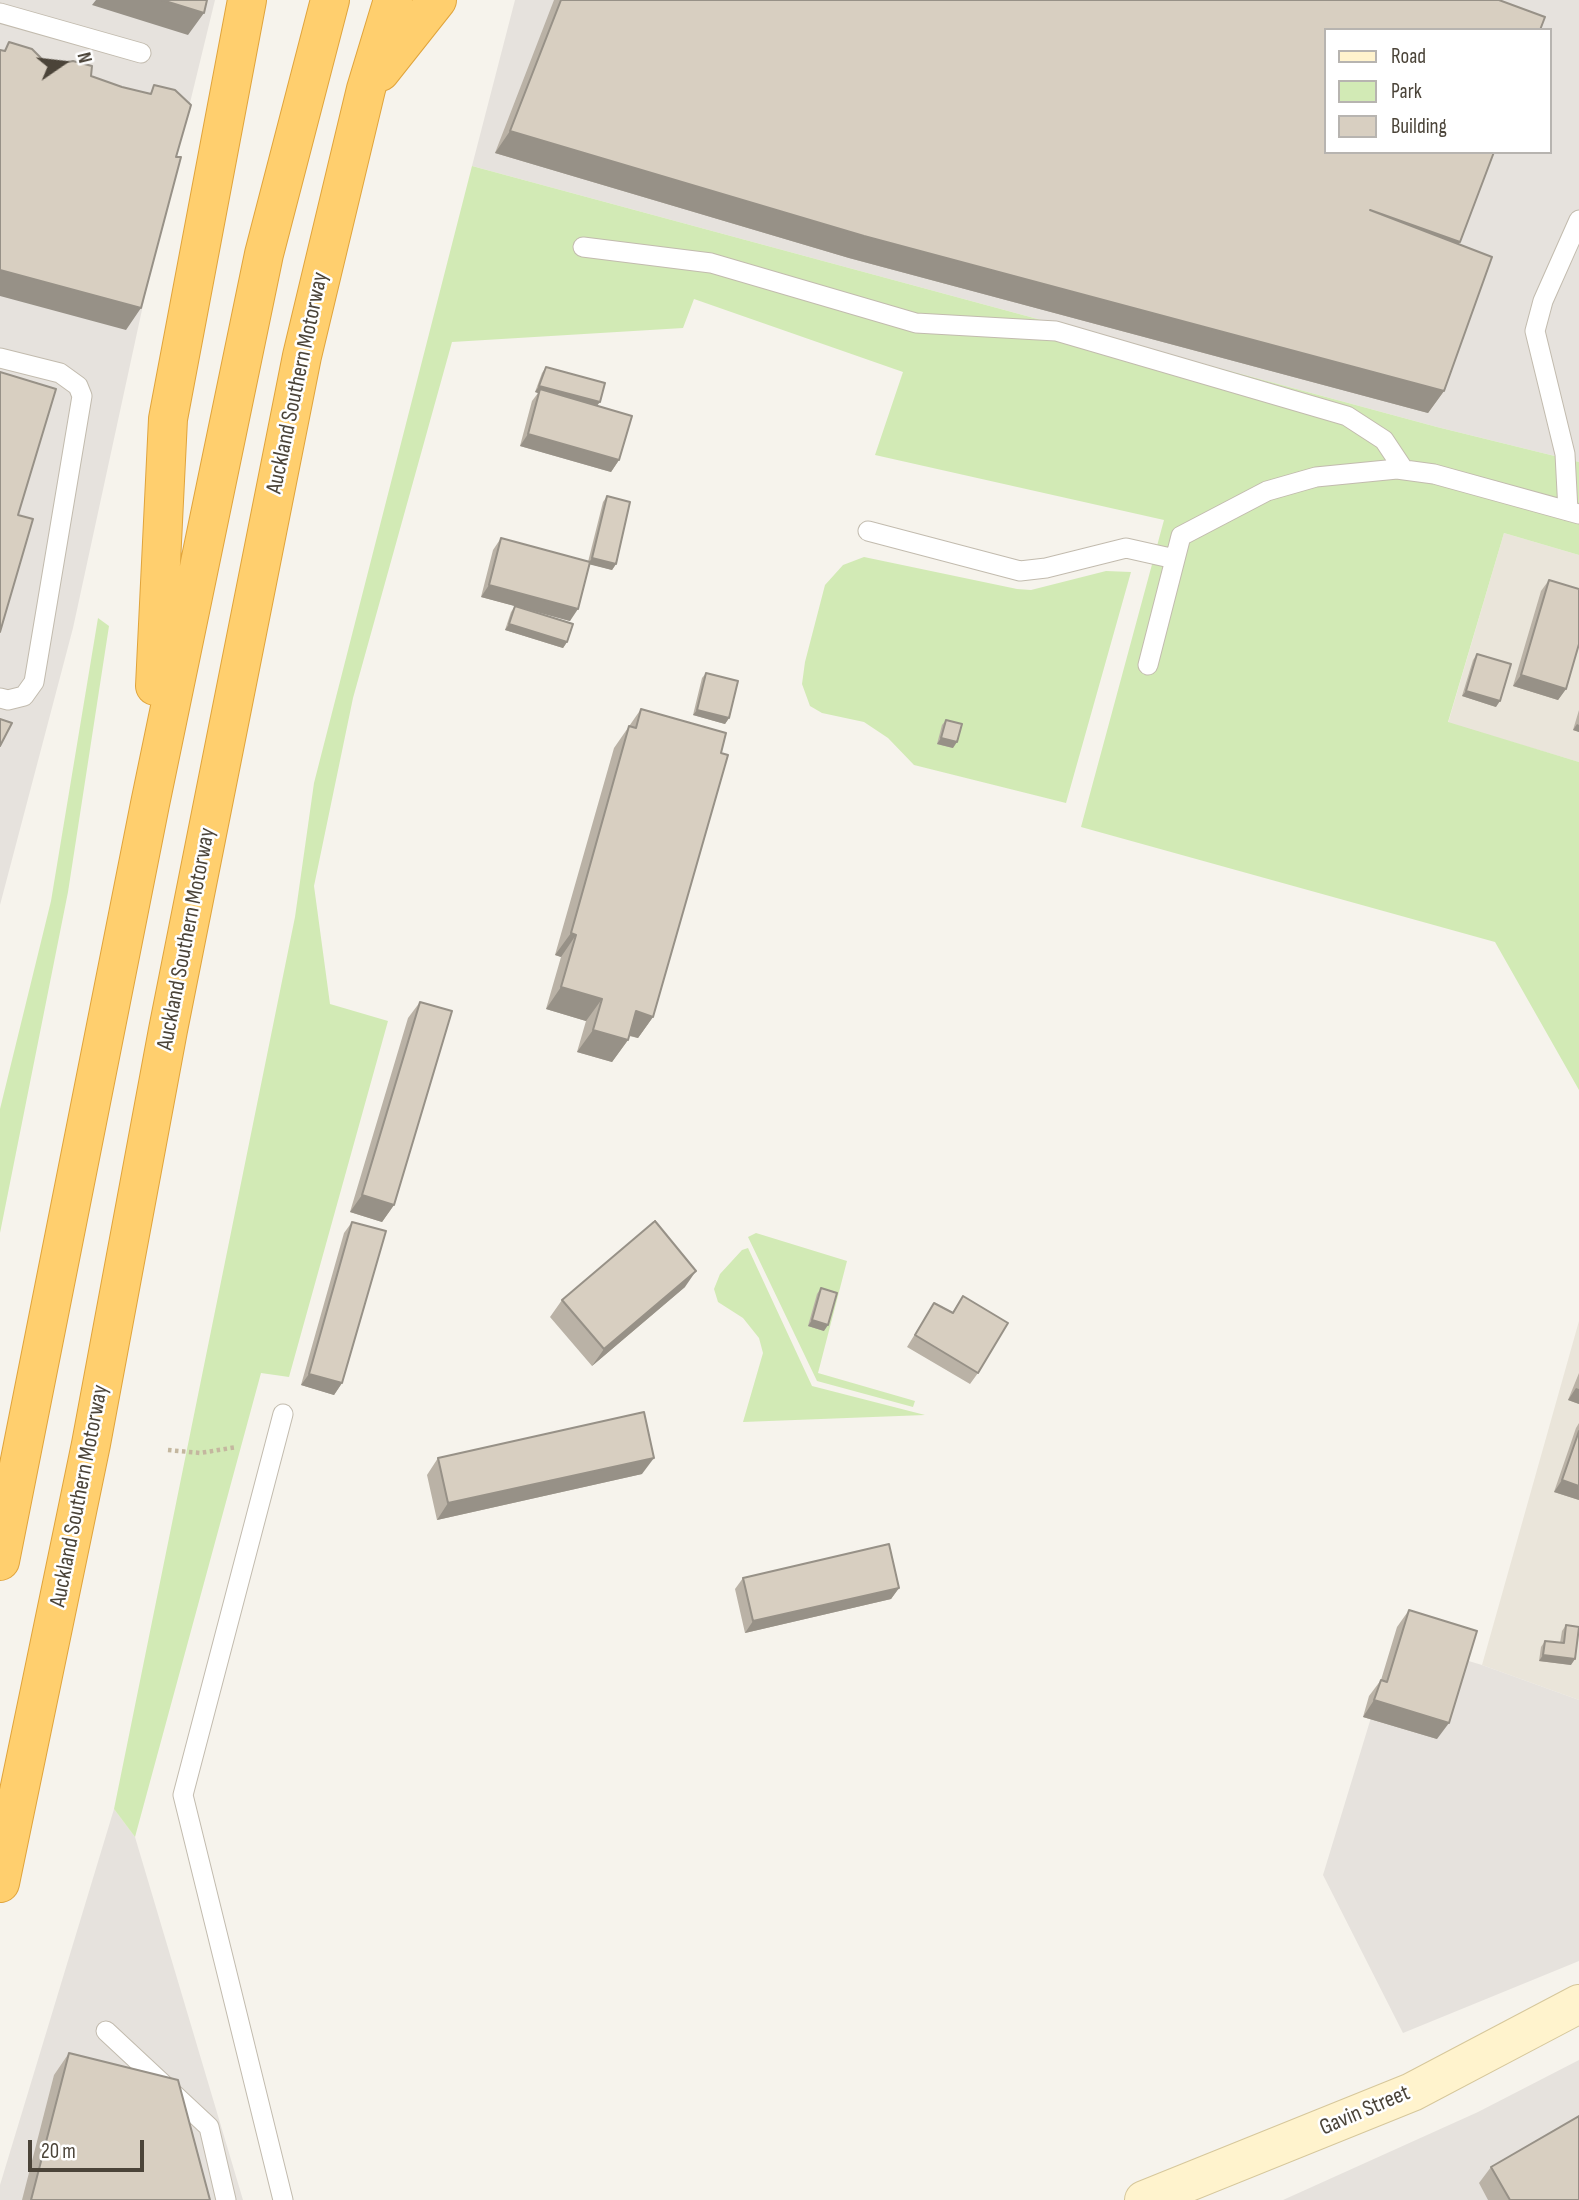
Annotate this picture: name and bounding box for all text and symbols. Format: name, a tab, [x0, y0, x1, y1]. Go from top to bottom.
north arrow	[28, 28, 98, 98]
legend	[1324, 28, 1551, 154]
text: Road	[1391, 44, 1426, 69]
text: N	[71, 50, 96, 66]
text: Park	[1391, 79, 1422, 104]
text: Building	[1391, 114, 1447, 139]
street label: Auckland Southern Motorway	[261, 270, 335, 496]
street label: Auckland Southern Motorway	[152, 826, 222, 1052]
street label: Auckland Southern Motorway	[45, 1383, 115, 1609]
street label: Gavin Street	[1316, 2080, 1414, 2142]
scale bar	[32, 2126, 147, 2170]
text: 20 m	[41, 2139, 76, 2164]

